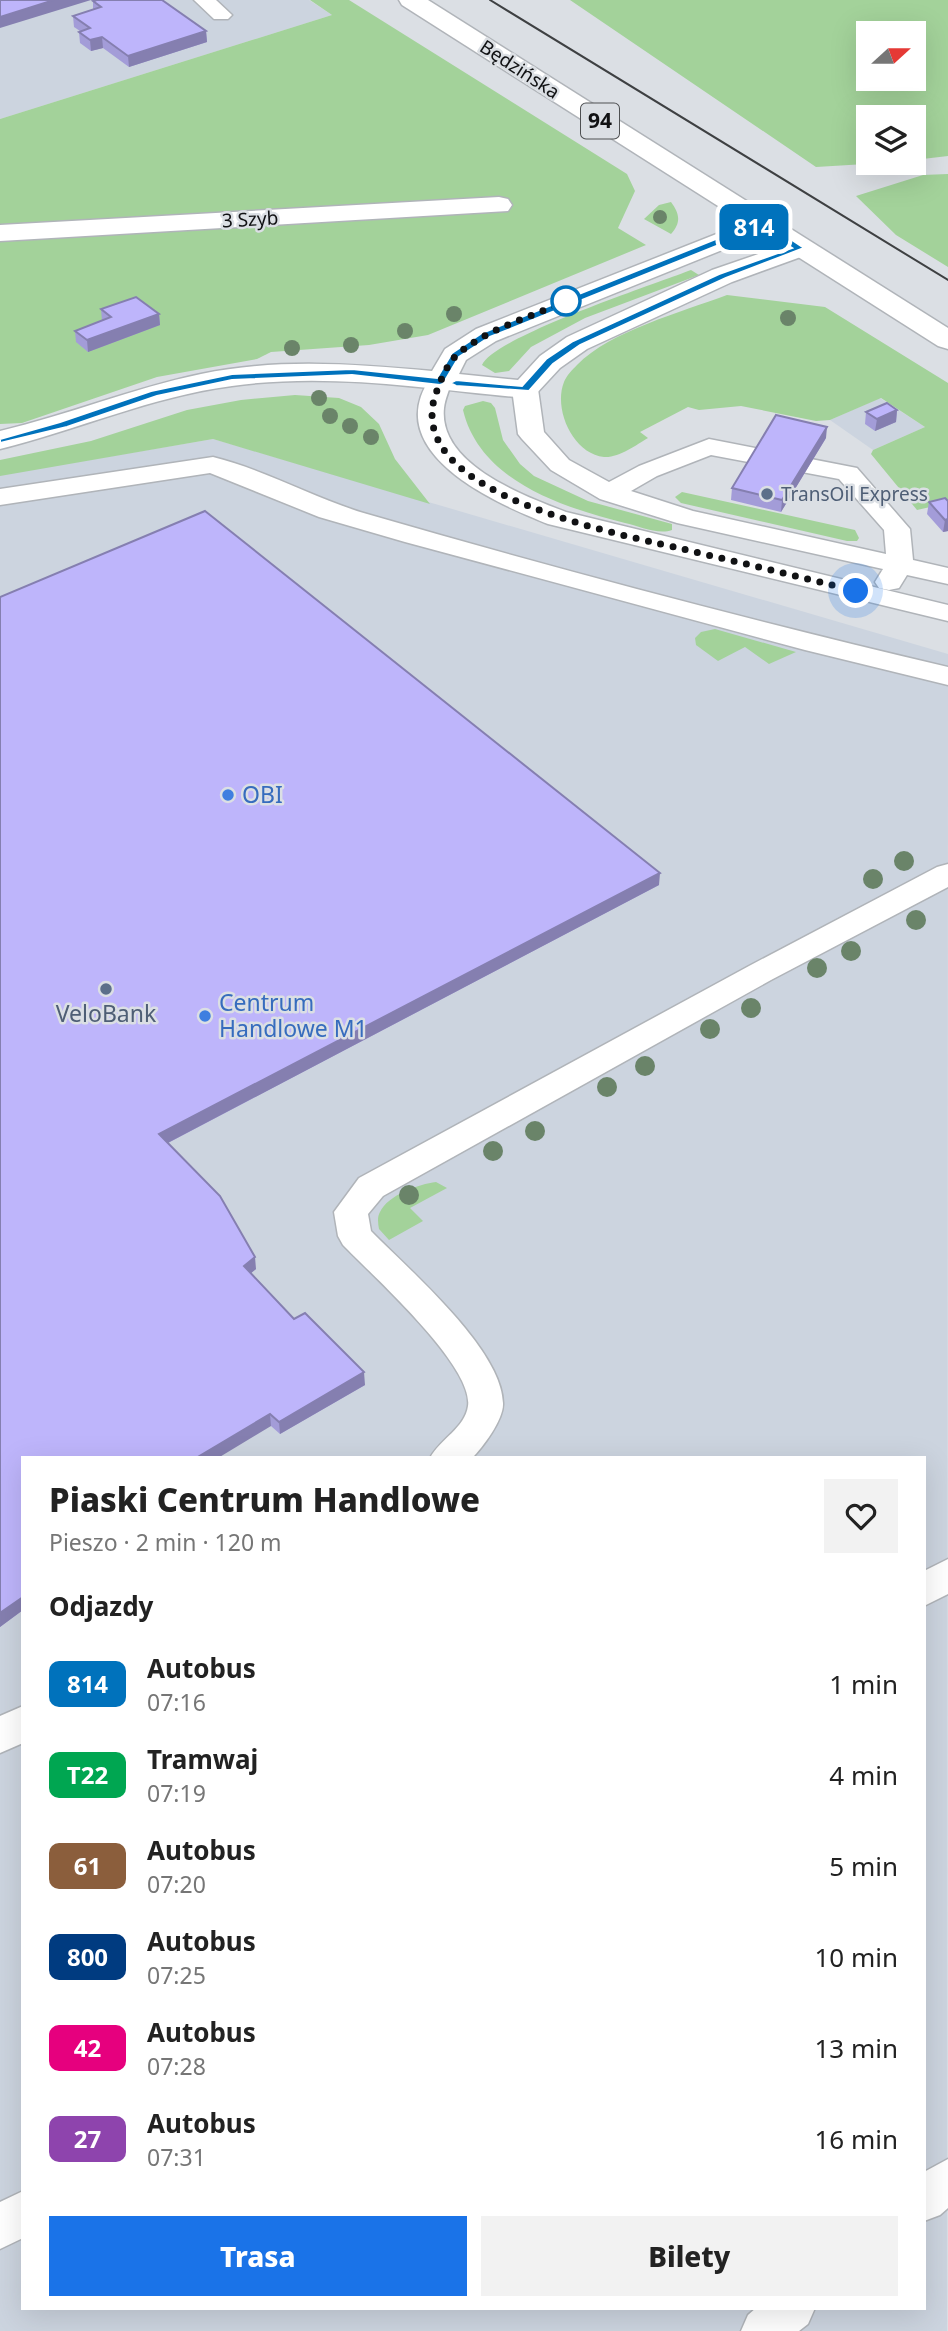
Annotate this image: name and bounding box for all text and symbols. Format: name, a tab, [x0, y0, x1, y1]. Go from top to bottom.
north arrow	[856, 21, 926, 91]
map controls	[856, 21, 926, 175]
street label: Będzińska	[475, 34, 565, 104]
road number: 94	[581, 104, 619, 138]
button: layers	[856, 105, 926, 175]
line badge: 814	[714, 204, 794, 250]
street label: 3 Szyb	[221, 205, 279, 233]
text: 814	[733, 210, 775, 243]
unlabelled marker	[551, 286, 581, 316]
place label: TransOil Express	[781, 481, 928, 507]
marker: TransOil Express	[759, 486, 775, 502]
your location	[838, 573, 873, 608]
place label: OBI	[242, 778, 283, 810]
marker: OBI	[220, 787, 236, 803]
marker: VeloBank	[98, 981, 114, 997]
place label: Centrum Handlowe M1	[219, 986, 368, 1044]
place label: VeloBank	[56, 997, 157, 1029]
marker: Centrum Handlowe M1	[197, 1008, 213, 1024]
text: Piaski Centrum Handlowe	[49, 1477, 480, 1522]
button: heart	[824, 1479, 898, 1553]
text: Pieszo · 2 min · 120 m	[49, 1526, 282, 1558]
text: Odjazdy	[49, 1588, 153, 1624]
text: Autobus	[147, 1650, 256, 1686]
text: 1 min	[829, 1666, 898, 1702]
text: 814	[67, 1667, 108, 1700]
text: 07:16	[147, 1686, 206, 1718]
text: Tramwaj	[147, 1741, 258, 1777]
text: 4 min	[829, 1757, 898, 1793]
text: T22	[67, 1758, 108, 1791]
text: 07:19	[147, 1777, 206, 1809]
text: Autobus	[147, 1832, 256, 1868]
text: 5 min	[829, 1848, 898, 1884]
text: 61	[74, 1849, 101, 1882]
text: 07:20	[147, 1868, 206, 1900]
text: Autobus	[147, 1923, 256, 1959]
text: 10 min	[814, 1939, 898, 1975]
text: 800	[67, 1940, 108, 1973]
text: 07:25	[147, 1959, 206, 1991]
text: Autobus	[147, 2014, 256, 2050]
text: 13 min	[814, 2030, 898, 2066]
text: 42	[74, 2031, 101, 2064]
text: 07:28	[147, 2050, 206, 2082]
text: Autobus	[147, 2105, 256, 2141]
text: 16 min	[814, 2121, 898, 2157]
text: 27	[74, 2122, 101, 2155]
text: 07:31	[147, 2141, 206, 2173]
button: Trasa	[49, 2216, 467, 2296]
button: Bilety	[481, 2216, 898, 2296]

